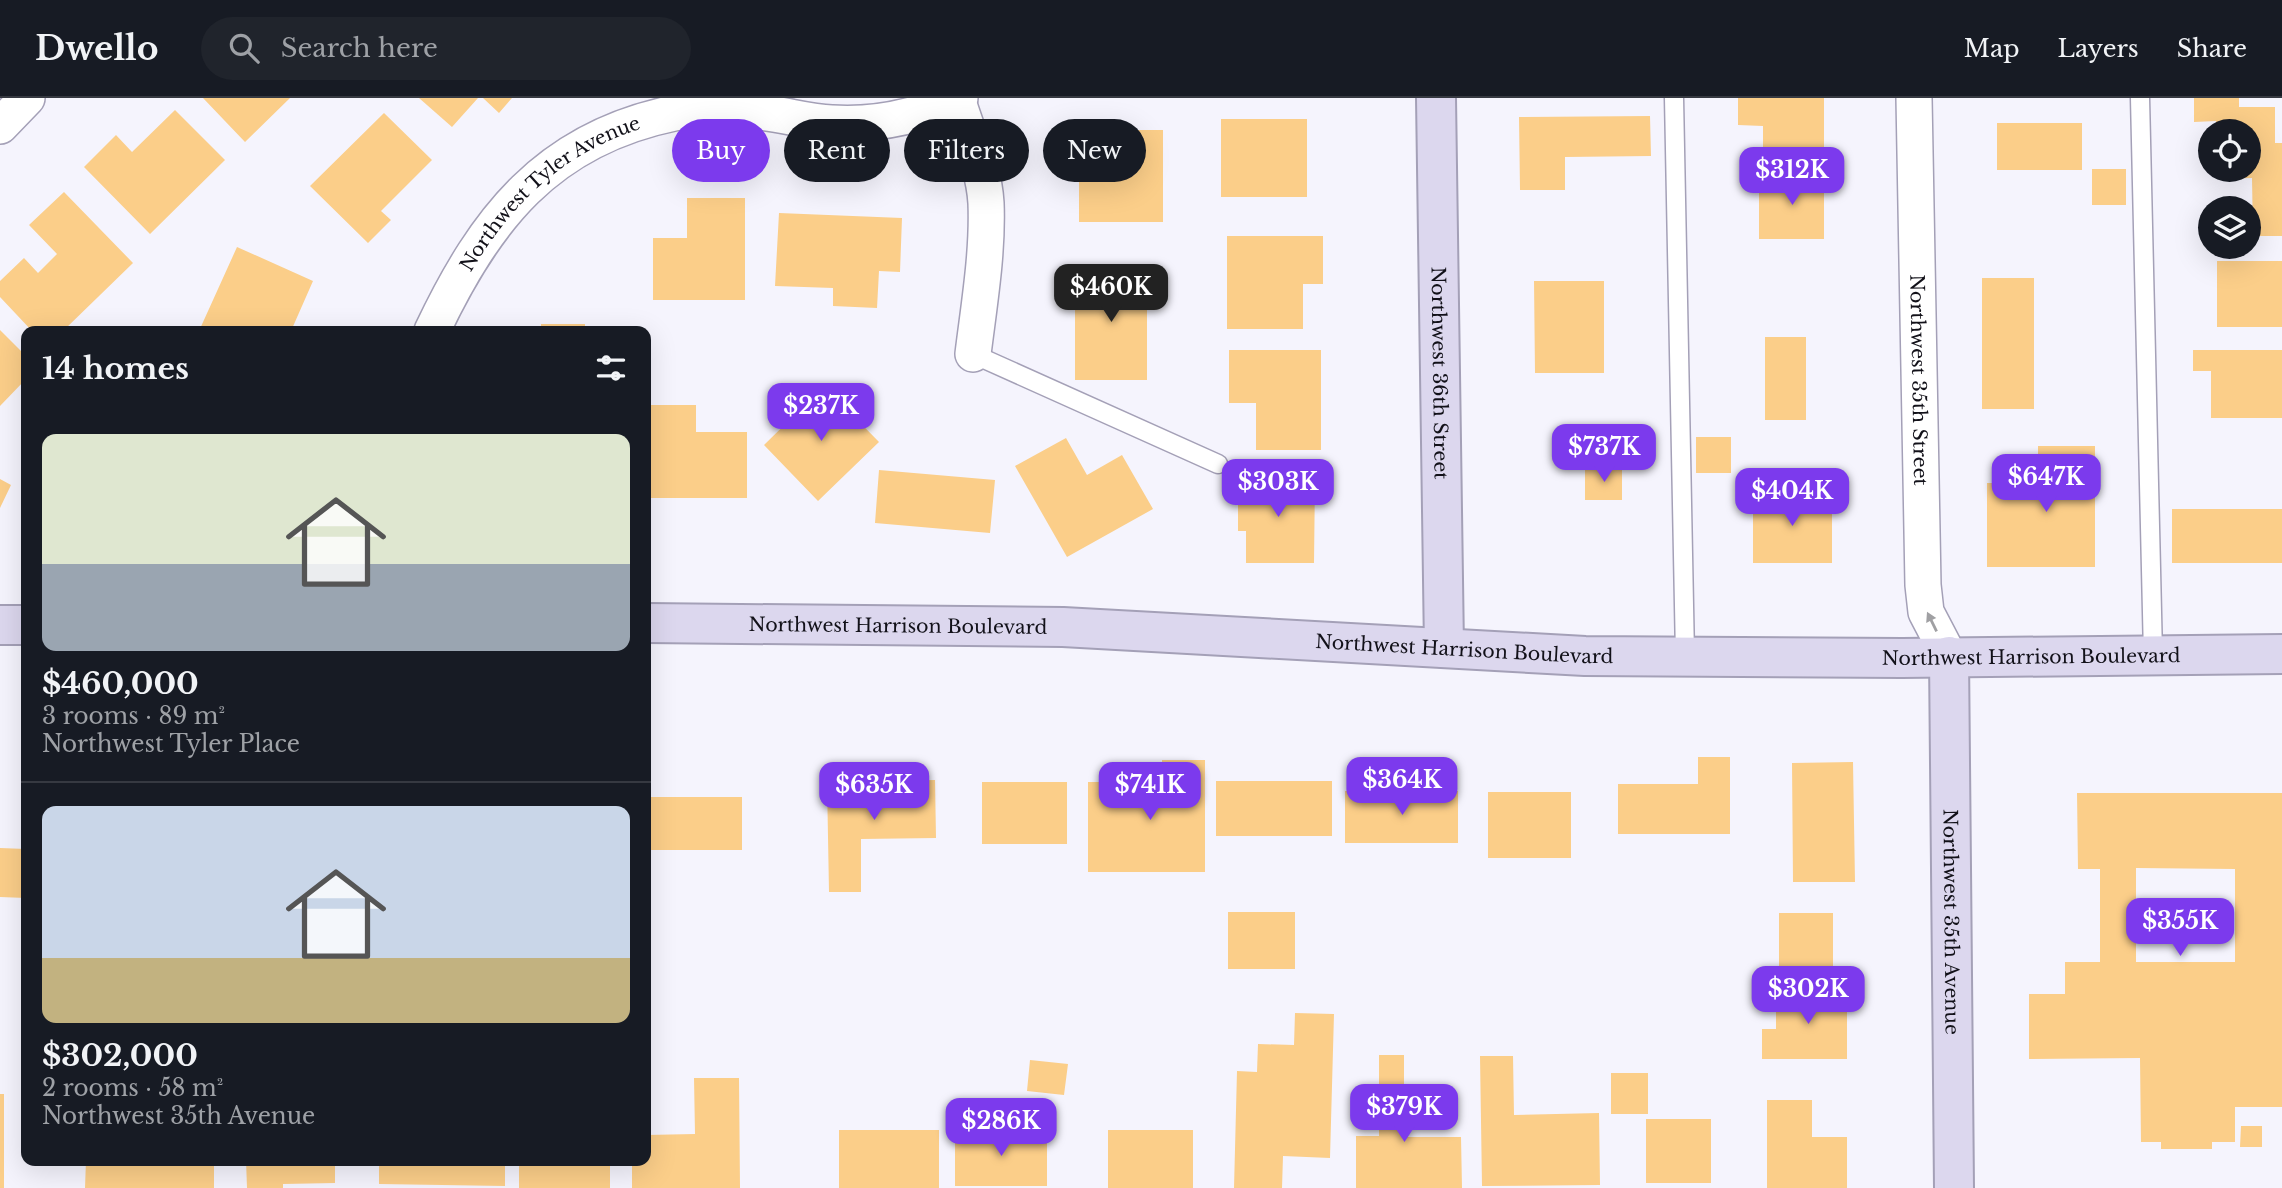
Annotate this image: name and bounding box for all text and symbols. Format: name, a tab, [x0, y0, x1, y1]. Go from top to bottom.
search box	[201, 17, 691, 80]
text: Dwello	[35, 28, 159, 69]
icon: search	[225, 29, 263, 67]
text: Search here	[281, 32, 438, 64]
text: Map	[1964, 34, 2020, 63]
text: Layers	[2058, 34, 2139, 63]
text: Share	[2177, 34, 2247, 63]
street label: Northwest Tyler Avenue	[455, 111, 643, 275]
chip: Buy	[672, 119, 770, 182]
chip: Rent	[784, 119, 890, 182]
chip: Filters	[904, 119, 1029, 182]
chip: New	[1043, 119, 1146, 182]
map controls	[2198, 119, 2261, 259]
button: locate	[2198, 119, 2261, 182]
pin: $312K	[1743, 148, 1841, 207]
text: $312K	[1755, 156, 1829, 184]
button: layers	[2198, 196, 2261, 259]
pin: $460K	[1062, 264, 1160, 324]
street label: Northwest 36th Street	[1427, 266, 1453, 480]
text: $460K	[1070, 273, 1152, 301]
street label: Northwest 35th Street	[1906, 274, 1933, 487]
icon: filters	[592, 349, 630, 387]
text: 14 homes	[42, 350, 189, 387]
pin: $237K	[772, 384, 870, 443]
text: $237K	[783, 392, 859, 420]
pin: $737K	[1555, 424, 1653, 484]
text: $737K	[1568, 433, 1640, 461]
pin: $647K	[1997, 454, 2095, 514]
pin: $303K	[1229, 460, 1327, 519]
text: $647K	[2008, 463, 2084, 491]
text: $303K	[1238, 468, 1318, 496]
pin: $404K	[1743, 468, 1841, 528]
text: $404K	[1751, 477, 1833, 505]
icon: home	[273, 479, 399, 605]
street label: Northwest Harrison Boulevard	[749, 612, 1048, 638]
one-way arrow	[1926, 612, 1937, 632]
street label: Northwest Harrison Boulevard	[1315, 630, 1614, 668]
street label: Northwest Harrison Boulevard	[1882, 644, 2181, 670]
text: $460,000	[42, 665, 199, 702]
text: 3 rooms · 89 m²	[42, 702, 225, 730]
text: Northwest Tyler Place	[42, 730, 300, 758]
pin: $364K	[1353, 758, 1451, 817]
pin: $635K	[825, 762, 923, 822]
pin: $741K	[1101, 762, 1199, 822]
text: $364K	[1362, 766, 1442, 794]
text: $635K	[835, 771, 913, 799]
text: $741K	[1115, 771, 1185, 799]
street label: Northwest 35th Avenue	[1939, 809, 1964, 1035]
icon: home	[273, 851, 399, 977]
pin: $355K	[2131, 898, 2229, 958]
text: $355K	[2142, 907, 2218, 935]
pin: $302K	[1759, 967, 1857, 1026]
text: $302K	[1768, 975, 1848, 1003]
text: $302,000	[42, 1037, 198, 1074]
text: 2 rooms · 58 m²	[42, 1074, 223, 1102]
pin: $379K	[1355, 1084, 1453, 1144]
text: $379K	[1366, 1093, 1442, 1121]
pin: $286K	[952, 1098, 1050, 1158]
text: Northwest 35th Avenue	[42, 1102, 315, 1130]
text: $286K	[962, 1107, 1040, 1135]

